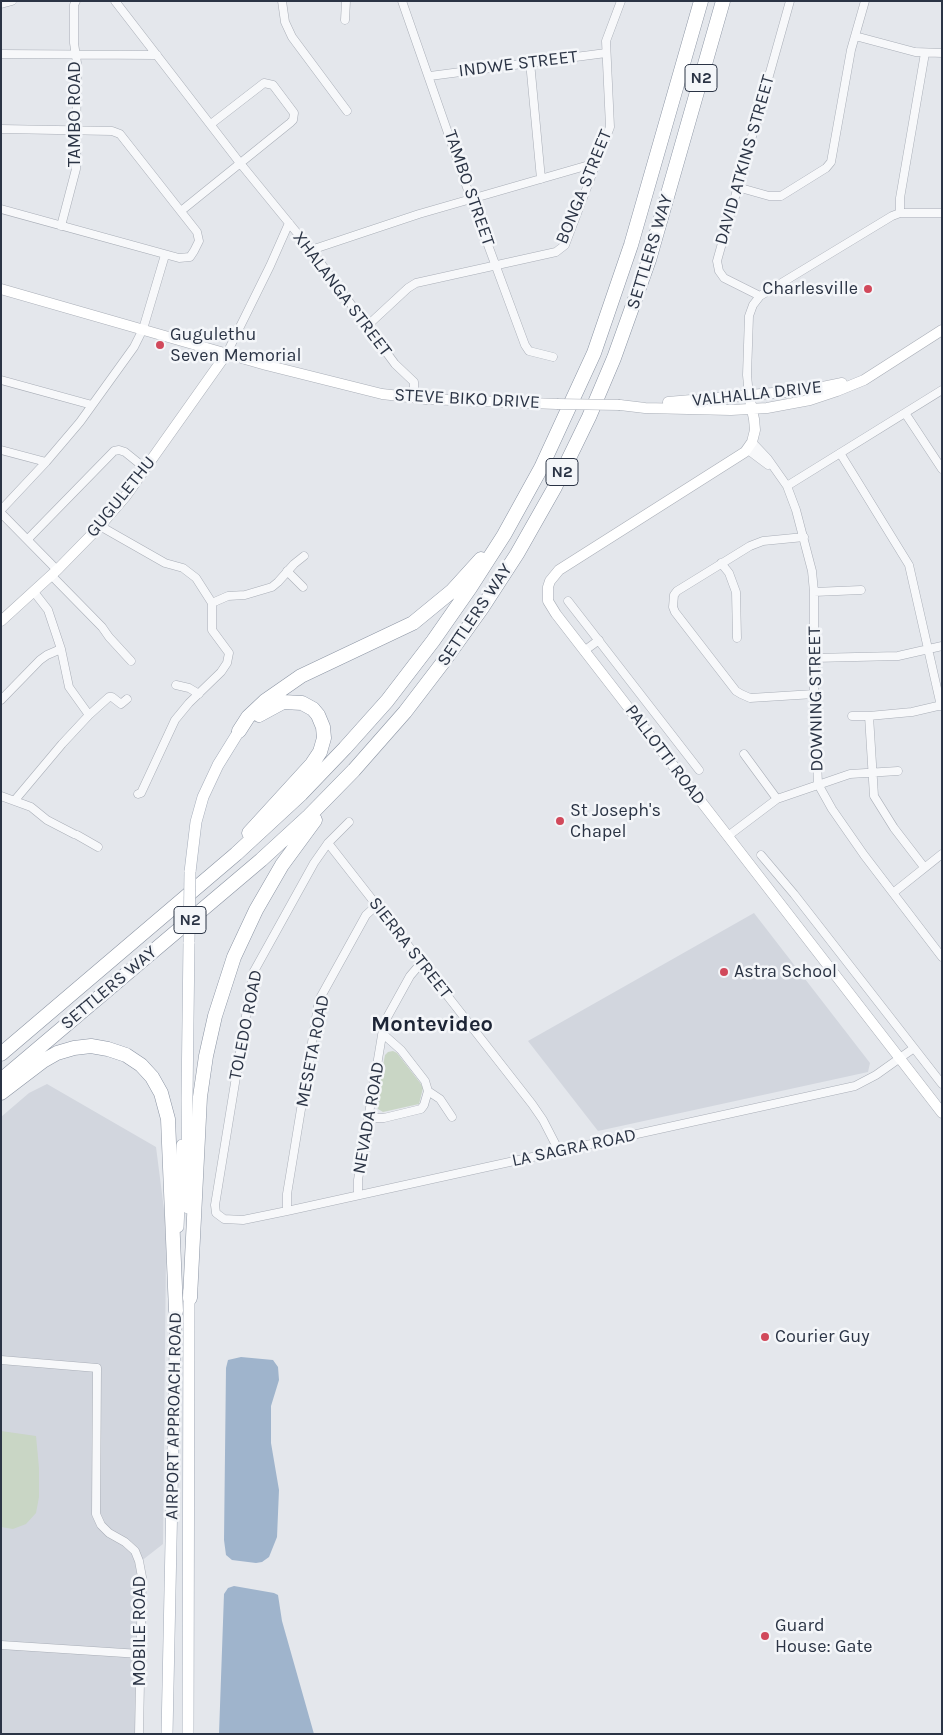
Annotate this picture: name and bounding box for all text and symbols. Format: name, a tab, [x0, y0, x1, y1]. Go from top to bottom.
street label: INDWE STREET	[457, 46, 579, 82]
street label: TAMBO ROAD	[64, 61, 86, 167]
road number: N2	[685, 64, 717, 92]
street label: DAVID ATKINS STREET	[710, 73, 780, 247]
street label: TAMBO STREET	[439, 127, 499, 249]
street label: BONGA STREET	[551, 127, 617, 247]
street label: SETTLERS WAY	[622, 192, 678, 312]
street label: XHALANGA STREET	[288, 227, 396, 361]
place label: Charlesville	[762, 278, 858, 300]
marker: Charlesville	[862, 283, 874, 295]
place label: Gugulethu Seven Memorial	[170, 324, 302, 366]
marker: Gugulethu Seven Memorial	[154, 339, 166, 351]
street label: VALHALLA DRIVE	[691, 376, 823, 412]
street label: STEVE BIKO DRIVE	[394, 384, 540, 414]
street label: GUGULETHU	[82, 452, 160, 542]
road number: N2	[546, 458, 578, 486]
street label: SETTLERS WAY	[433, 560, 517, 670]
street label: DOWNING STREET	[804, 626, 828, 772]
street label: PALLOTTI ROAD	[620, 700, 710, 810]
place label: St Joseph's Chapel	[570, 800, 661, 842]
marker: St Joseph's Chapel	[554, 815, 566, 827]
street label: SIERRA STREET	[364, 893, 456, 1003]
road number: N2	[174, 906, 206, 934]
street label: SETTLERS WAY	[56, 941, 162, 1035]
place label: Astra School	[734, 961, 837, 983]
marker: Astra School	[718, 966, 730, 978]
street label: TOLEDO ROAD	[225, 968, 267, 1082]
street label: MESETA ROAD	[292, 993, 334, 1109]
district label: Montevideo	[371, 1012, 493, 1038]
street label: NEVADA ROAD	[348, 1060, 390, 1176]
street label: LA SAGRA ROAD	[510, 1124, 638, 1172]
street label: AIRPORT APPROACH ROAD	[161, 1312, 187, 1520]
place label: Courier Guy	[775, 1326, 870, 1348]
marker: Courier Guy	[759, 1331, 771, 1343]
street label: MOBILE ROAD	[129, 1576, 151, 1686]
place label: Guard House: Gate	[775, 1615, 872, 1658]
marker: Guard House: Gate	[759, 1630, 771, 1642]

